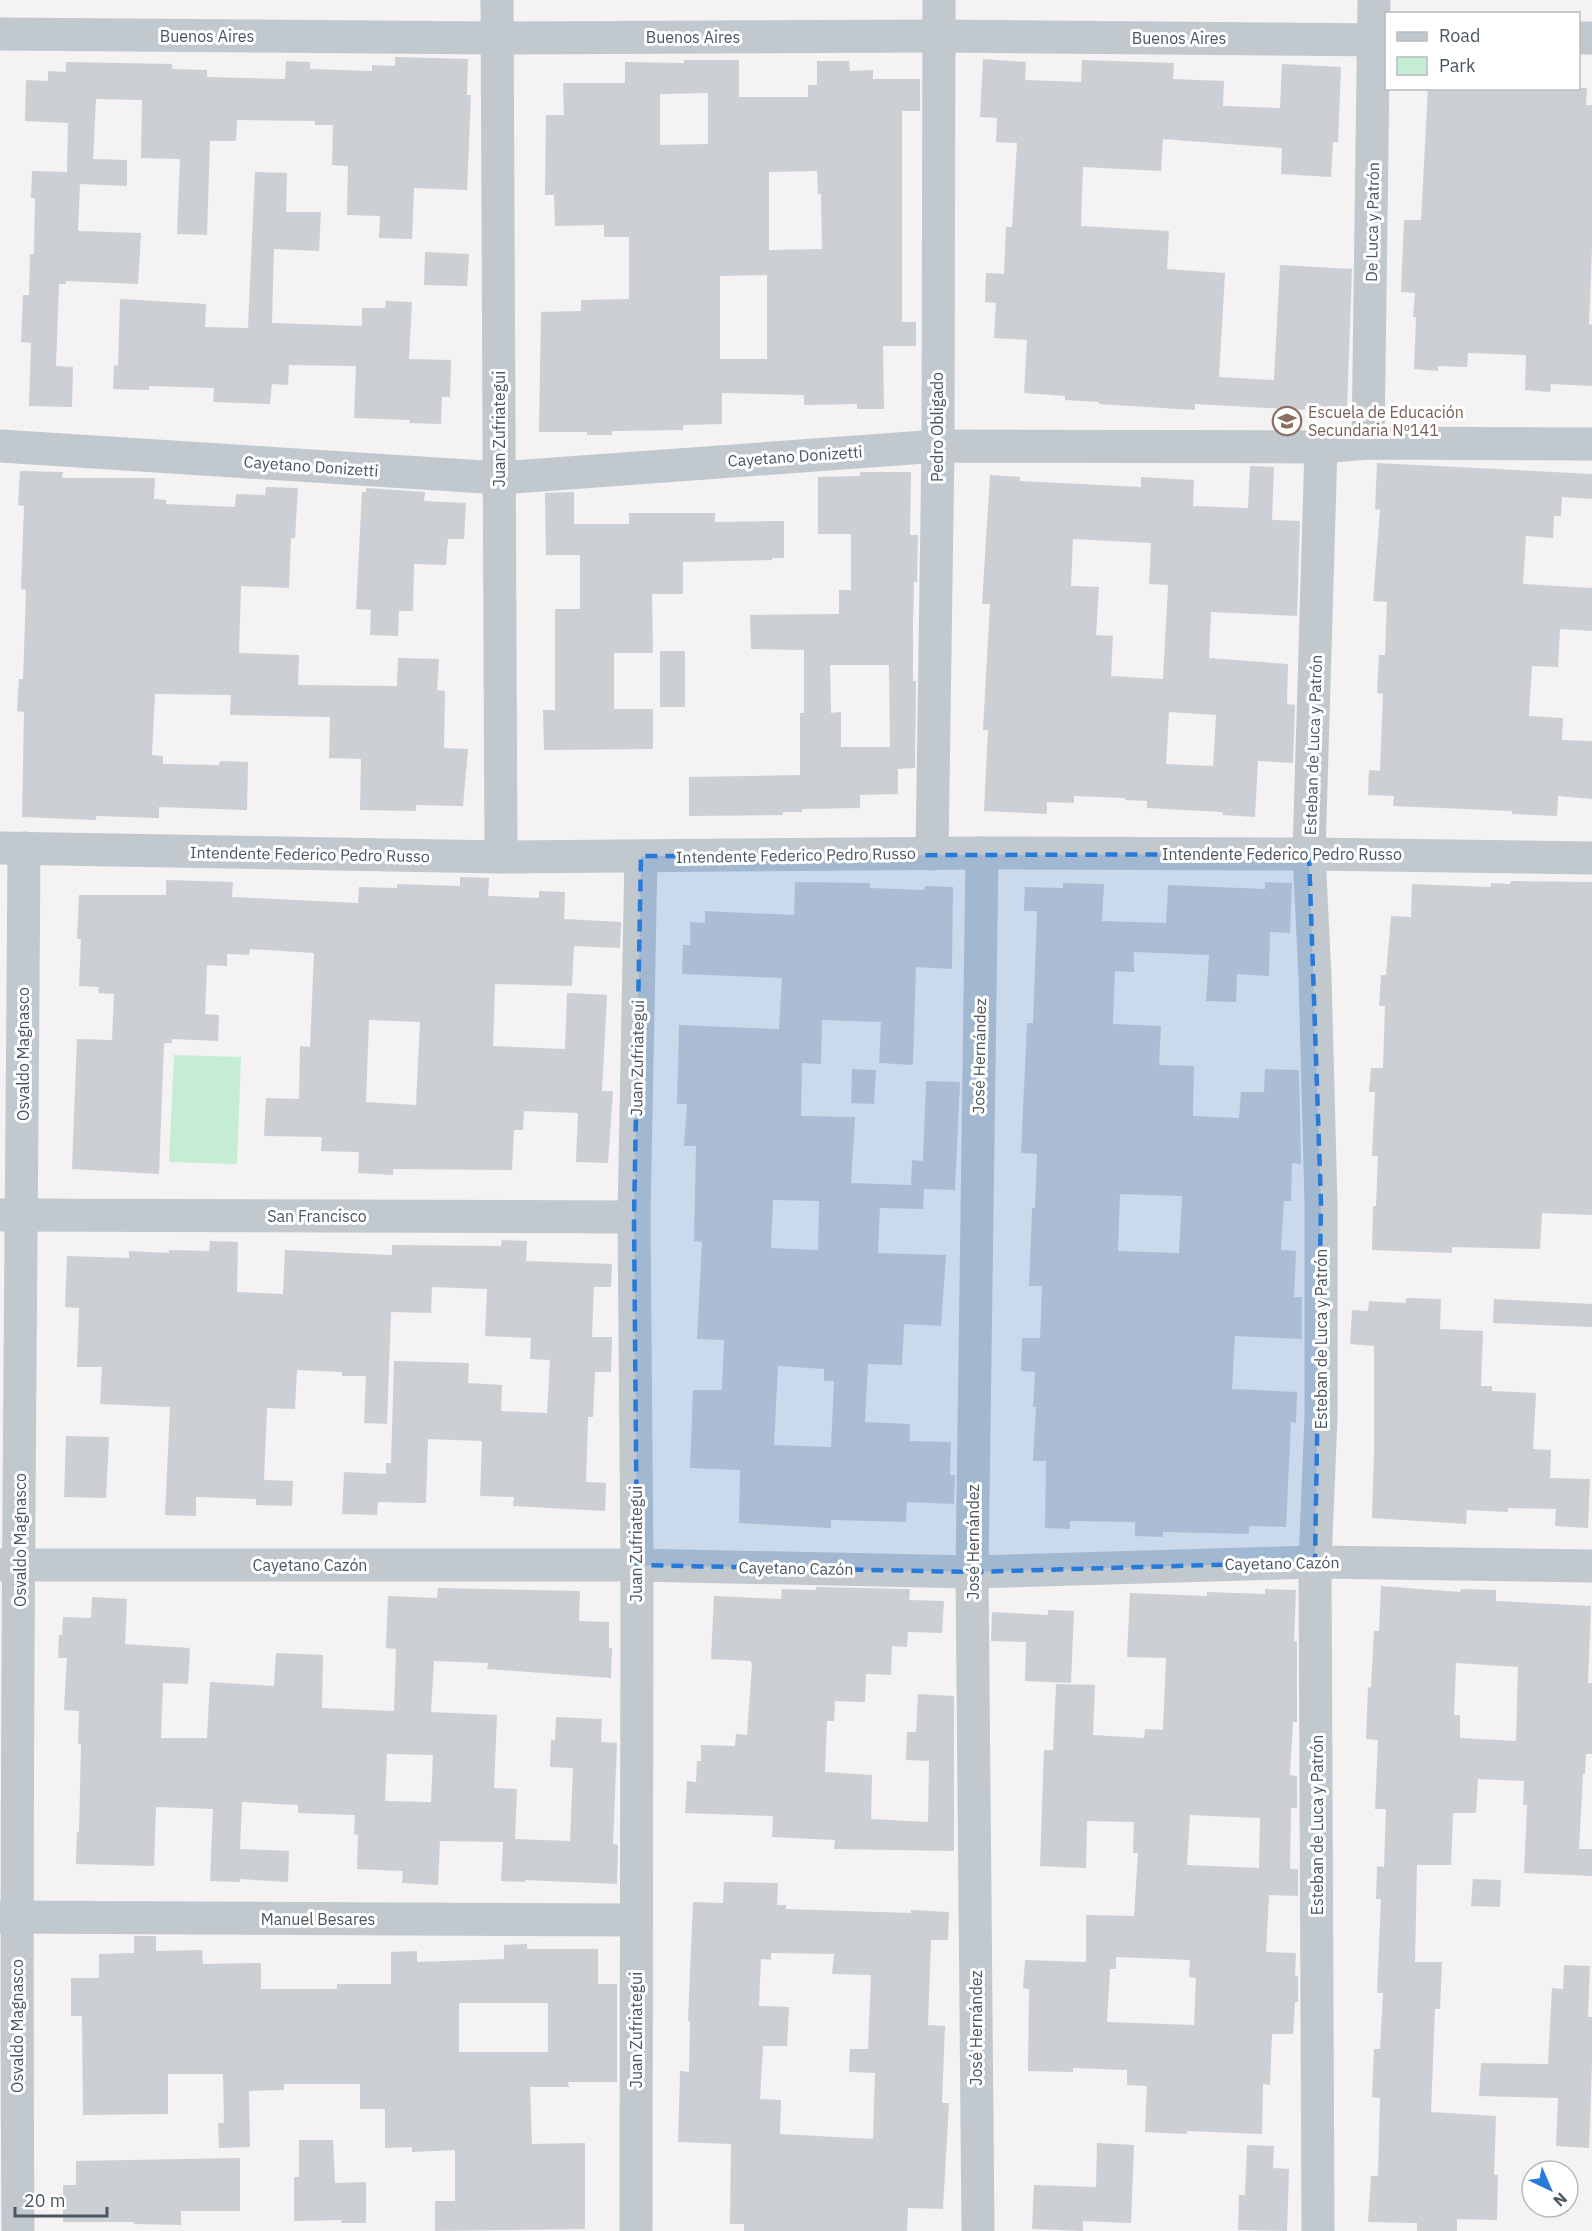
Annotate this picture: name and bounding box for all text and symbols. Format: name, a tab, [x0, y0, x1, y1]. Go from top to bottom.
legend	[1385, 12, 1580, 90]
text: Road	[1439, 24, 1480, 47]
street label: Buenos Aires	[160, 26, 254, 46]
street label: Buenos Aires	[646, 27, 740, 47]
street label: Buenos Aires	[1132, 28, 1226, 48]
text: Park	[1439, 54, 1476, 77]
street label: De Luca y Patrón	[1361, 162, 1383, 282]
street label: Juan Zufriategui	[489, 371, 509, 487]
street label: Pedro Obligado	[927, 372, 947, 482]
place label: Escuela de Educación Secundaria Nº141	[1308, 402, 1464, 440]
school or university icon: Escuela de Educación Secundaria Nº141	[1271, 405, 1303, 437]
street label: Cayetano Donizetti	[727, 441, 863, 471]
street label: Cayetano Donizetti	[243, 451, 379, 481]
street label: Esteban de Luca y Patrón	[1300, 654, 1326, 836]
street label: Intendente Federico Pedro Russo	[190, 842, 430, 866]
street label: Intendente Federico Pedro Russo	[676, 843, 916, 867]
street label: Intendente Federico Pedro Russo	[1162, 844, 1402, 864]
street label: Osvaldo Magnasco	[13, 987, 33, 1121]
street label: José Hernández	[968, 998, 990, 1114]
street label: Juan Zufriategui	[626, 1000, 648, 1116]
street label: San Francisco	[267, 1206, 367, 1226]
street label: Esteban de Luca y Patrón	[1311, 1249, 1331, 1429]
street label: Osvaldo Magnasco	[10, 1473, 30, 1607]
street label: José Hernández	[963, 1484, 983, 1600]
street label: Juan Zufriategui	[626, 1486, 646, 1602]
street label: Cayetano Cazón	[1224, 1552, 1340, 1574]
street label: Cayetano Cazón	[253, 1555, 367, 1575]
street label: Cayetano Cazón	[738, 1557, 854, 1579]
street label: Esteban de Luca y Patrón	[1307, 1735, 1327, 1915]
street label: Manuel Besares	[261, 1909, 375, 1929]
street label: Osvaldo Magnasco	[7, 1959, 27, 2093]
street label: José Hernández	[966, 1970, 986, 2086]
street label: Juan Zufriategui	[626, 1972, 646, 2088]
north arrow	[1520, 2159, 1580, 2219]
scale bar	[15, 2180, 106, 2218]
text: 20 m	[24, 2189, 66, 2212]
text: N	[1549, 2189, 1572, 2211]

